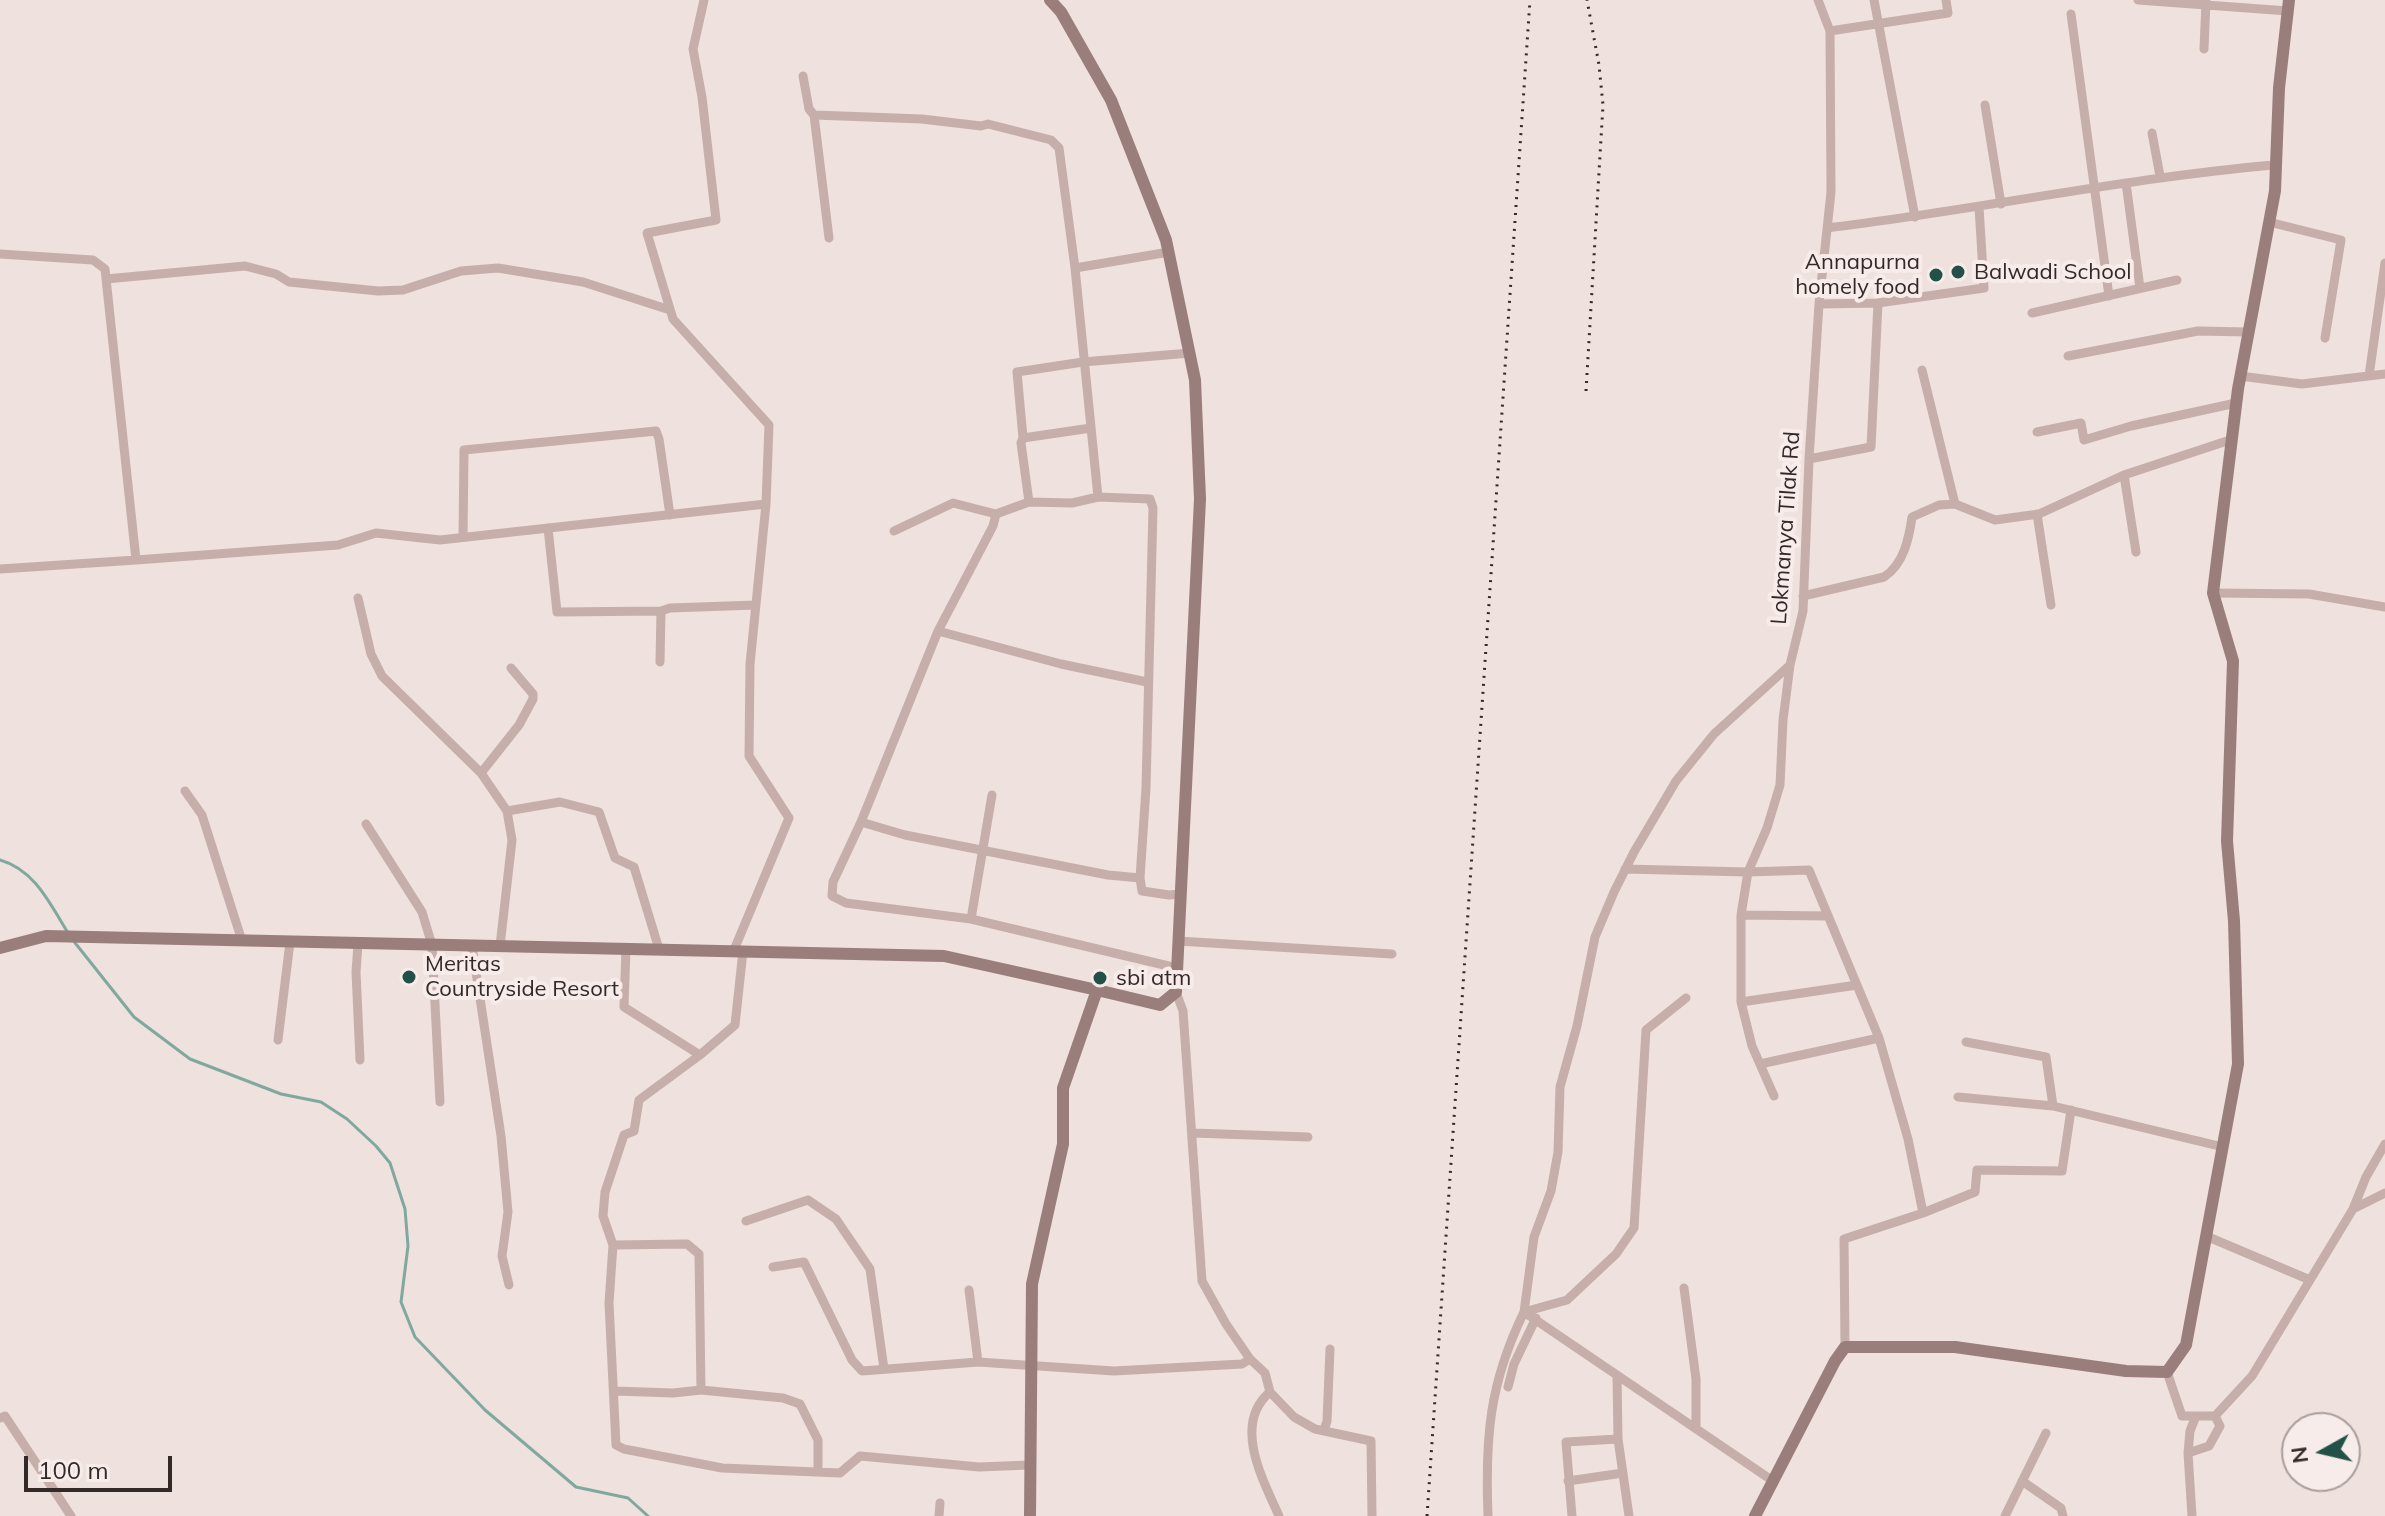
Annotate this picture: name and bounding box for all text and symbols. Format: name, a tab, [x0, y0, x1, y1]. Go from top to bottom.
place label: Annapurna homely food	[1795, 249, 1920, 300]
place label: Balwadi School	[1974, 259, 2132, 285]
marker: Balwadi School	[1949, 263, 1967, 281]
marker: Annapurna homely food	[1927, 266, 1945, 284]
street label: Lokmanya Tilak Rd	[1766, 430, 1806, 626]
place label: Meritas Countryside Resort	[425, 951, 619, 1002]
place label: sbi atm	[1116, 965, 1191, 991]
marker: Meritas Countryside Resort	[400, 968, 418, 986]
marker: sbi atm	[1091, 969, 1109, 987]
north arrow	[2281, 1412, 2361, 1492]
scale bar	[28, 1440, 176, 1490]
text: N	[2284, 1445, 2314, 1465]
text: 100 m	[38, 1455, 109, 1485]

